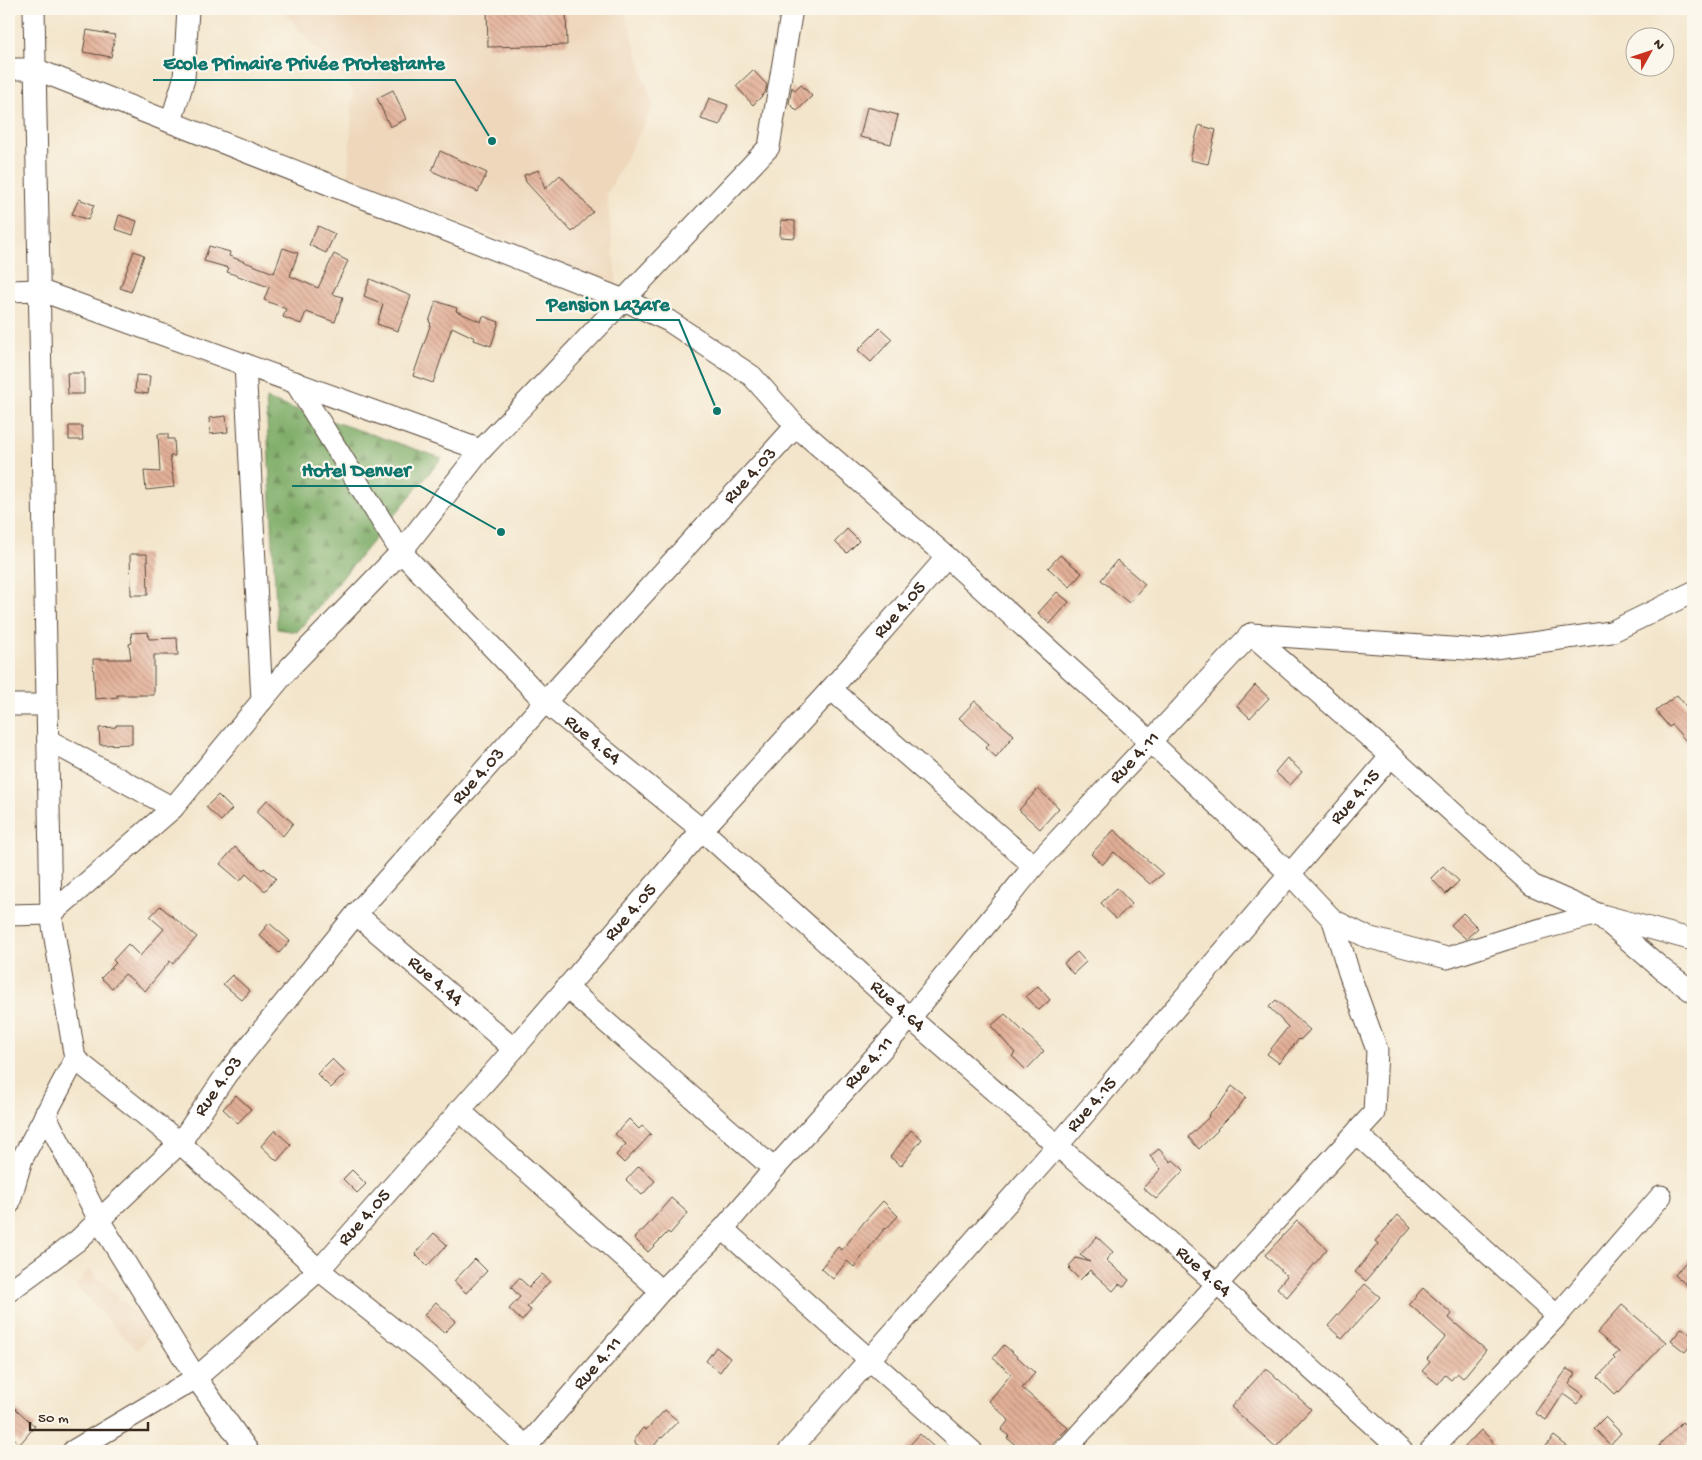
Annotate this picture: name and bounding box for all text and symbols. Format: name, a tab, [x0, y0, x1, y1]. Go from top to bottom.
north arrow	[1624, 28, 1674, 78]
text: N	[1649, 36, 1667, 54]
callout: Ecole Primaire Privée Protestante	[153, 45, 455, 80]
text: Ecole Primaire Privée Protestante	[163, 54, 445, 77]
callout: Pension Lazare	[536, 285, 679, 320]
text: Pension Lazare	[546, 295, 670, 318]
street label: Rue 4.03	[719, 443, 782, 509]
callout: Hotel Denver	[292, 451, 420, 486]
text: Hotel Denver	[302, 461, 412, 484]
street label: Rue 4.05	[869, 577, 932, 644]
street label: Rue 4.64	[559, 710, 625, 770]
street label: Rue 4.11	[1105, 727, 1165, 789]
street label: Rue 4.03	[447, 743, 510, 810]
street label: Rue 4.15	[1325, 765, 1386, 830]
street label: Rue 4.05	[600, 879, 662, 946]
street label: Rue 4.44	[402, 951, 468, 1012]
street label: Rue 4.64	[865, 976, 930, 1037]
street label: Rue 4.11	[839, 1032, 899, 1095]
street label: Rue 4.03	[190, 1052, 248, 1121]
street label: Rue 4.15	[1062, 1073, 1122, 1138]
street label: Rue 4.05	[333, 1185, 396, 1252]
street label: Rue 4.64	[1170, 1241, 1236, 1303]
street label: Rue 4.11	[568, 1332, 627, 1395]
scale bar	[30, 1400, 148, 1432]
text: 50 m	[38, 1410, 69, 1428]

